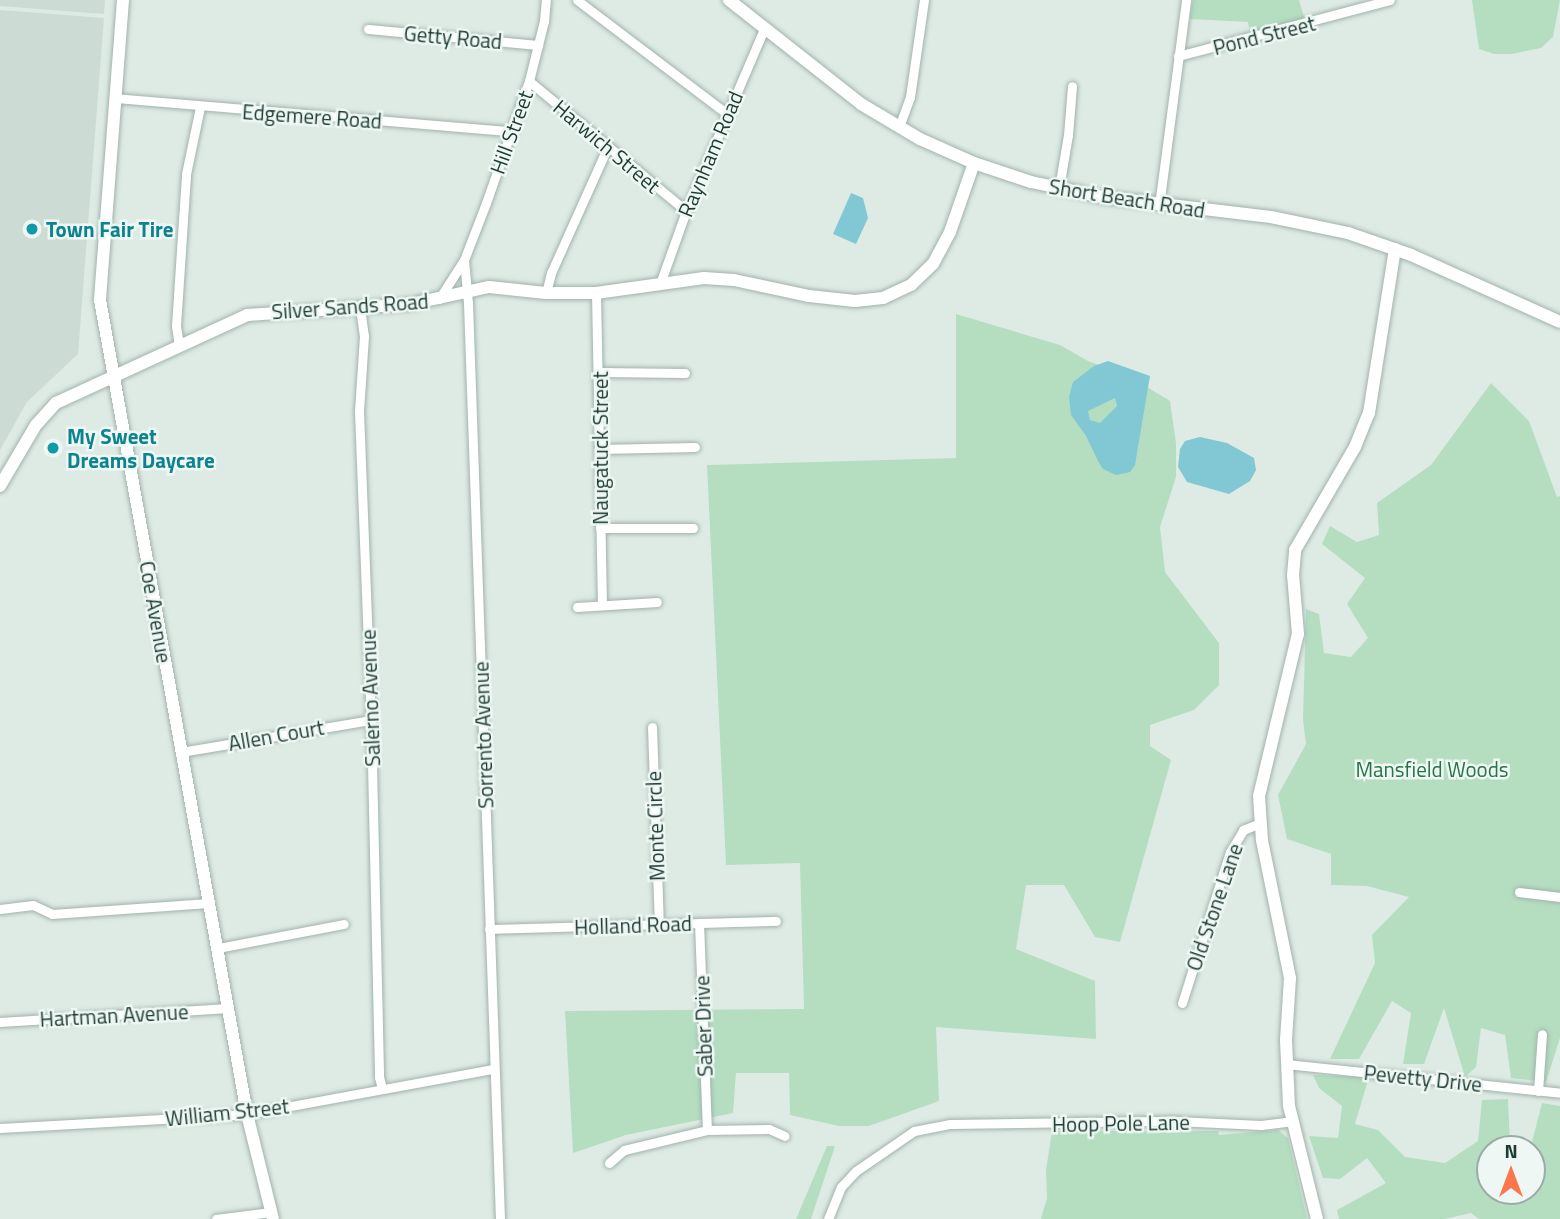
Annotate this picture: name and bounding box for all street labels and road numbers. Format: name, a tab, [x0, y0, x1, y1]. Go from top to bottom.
street label: Pond Street	[1210, 10, 1318, 60]
street label: Getty Road	[403, 20, 503, 54]
street label: Hill Street	[484, 87, 538, 177]
street label: Raynham Road	[672, 87, 748, 221]
street label: Harwich Street	[548, 94, 666, 198]
street label: Edgemere Road	[241, 99, 383, 133]
street label: Short Beach Road	[1047, 173, 1207, 223]
street label: Silver Sands Road	[271, 288, 429, 324]
street label: Naugatuck Street	[587, 371, 613, 525]
street label: Coe Avenue	[135, 559, 177, 665]
street label: Salerno Avenue	[355, 629, 385, 767]
street label: Sorrento Avenue	[468, 661, 498, 809]
street label: Allen Court	[226, 714, 326, 756]
street label: Monte Circle	[640, 771, 670, 881]
street label: Old Stone Lane	[1180, 840, 1248, 974]
street label: Holland Road	[574, 910, 692, 940]
street label: Saber Drive	[689, 975, 717, 1077]
street label: Hartman Avenue	[39, 999, 189, 1031]
street label: Pevetty Drive	[1363, 1059, 1483, 1097]
street label: William Street	[164, 1093, 290, 1131]
street label: Hoop Pole Lane	[1052, 1109, 1190, 1137]

